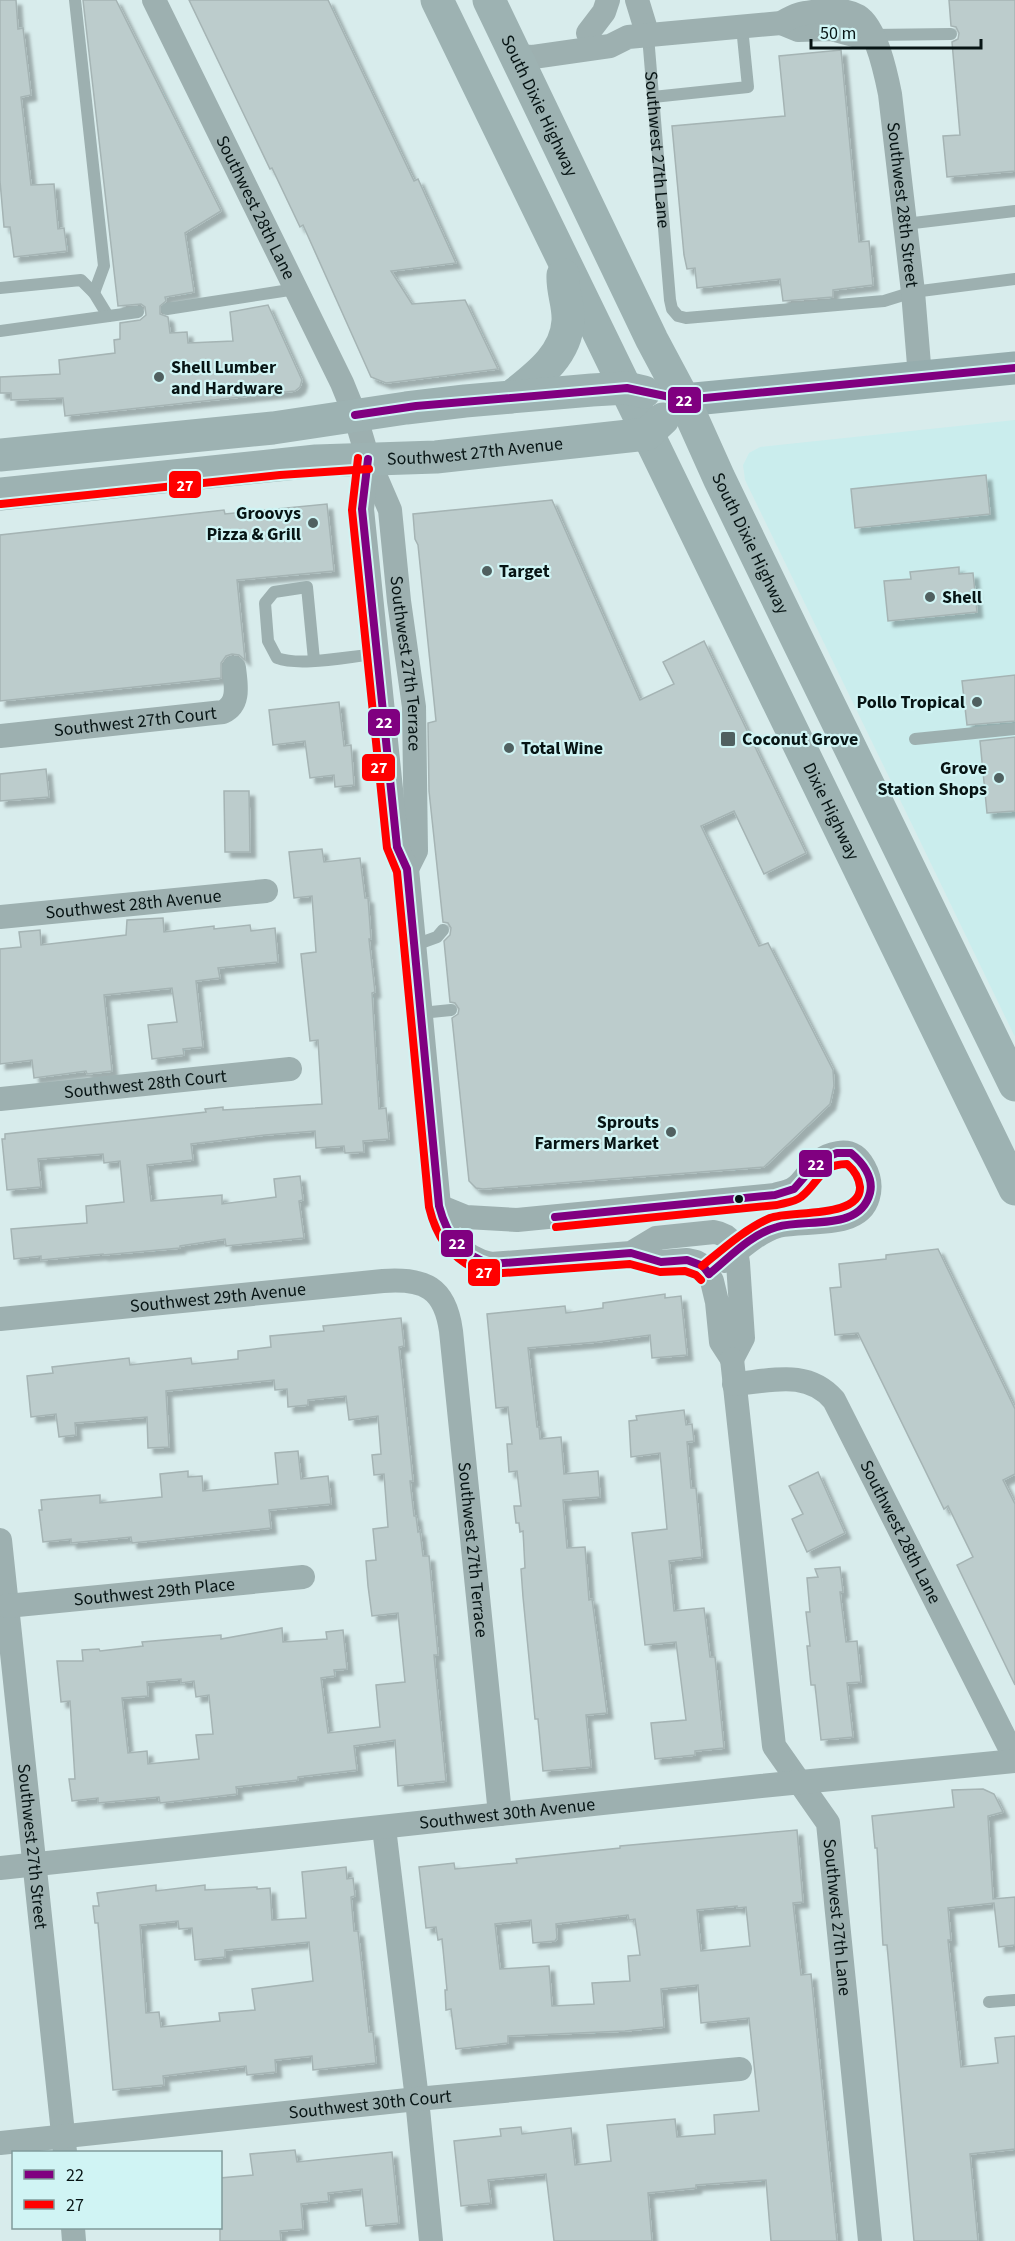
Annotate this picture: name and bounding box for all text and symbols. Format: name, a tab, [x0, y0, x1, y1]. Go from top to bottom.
scale bar	[811, 12, 980, 50]
text: 50 m	[820, 21, 856, 46]
street label: South Dixie Highway	[495, 30, 585, 181]
street label: Southwest 27th Lane	[638, 70, 676, 229]
street label: Southwest 28th Street	[881, 121, 925, 289]
street label: Southwest 28th Lane	[210, 131, 302, 284]
place label: Shell Lumber and Hardware	[171, 355, 283, 401]
marker: Shell Lumber and Hardware	[152, 370, 166, 384]
line badge: 22	[667, 386, 702, 414]
text: 22	[676, 390, 692, 412]
street label: Southwest 27th Avenue	[386, 431, 564, 471]
street label: South Dixie Highway	[706, 468, 796, 619]
line badge: 27	[168, 470, 202, 499]
text: 27	[177, 475, 193, 497]
place label: Groovys Pizza & Grill	[206, 501, 301, 547]
marker: Groovys Pizza & Grill	[306, 516, 320, 530]
place label: Target	[499, 559, 550, 584]
marker: Target	[480, 564, 494, 578]
street label: Southwest 27th Terrace	[384, 575, 427, 751]
place label: Shell	[942, 585, 982, 610]
marker: Shell	[923, 590, 937, 604]
place label: Pollo Tropical	[856, 690, 965, 715]
marker: Pollo Tropical	[970, 695, 984, 709]
street label: Southwest 27th Court	[53, 700, 218, 743]
line badge: 22	[367, 708, 401, 737]
text: 22	[376, 712, 392, 734]
place label: Coconut Grove	[742, 727, 858, 752]
marker: Coconut Grove	[719, 730, 737, 748]
place label: Total Wine	[521, 736, 603, 761]
marker: Total Wine	[502, 741, 516, 755]
line badge: 27	[361, 753, 396, 782]
place label: Grove Station Shops	[878, 756, 987, 802]
text: 27	[371, 757, 387, 779]
street label: Dixie Highway	[797, 758, 866, 865]
marker: Grove Station Shops	[992, 771, 1006, 785]
street label: Southwest 28th Avenue	[44, 883, 223, 925]
street label: Southwest 28th Court	[63, 1063, 228, 1105]
place label: Sprouts Farmers Market	[535, 1110, 659, 1156]
marker: Sprouts Farmers Market	[664, 1125, 678, 1139]
line badge: 22	[798, 1149, 833, 1178]
text: 22	[808, 1154, 824, 1176]
unlabelled marker	[733, 1193, 745, 1205]
line badge: 22	[440, 1229, 474, 1258]
text: 22	[449, 1233, 465, 1255]
line badge: 27	[467, 1258, 501, 1287]
text: 27	[476, 1262, 492, 1284]
street label: Southwest 29th Avenue	[129, 1276, 307, 1319]
street label: Southwest 28th Lane	[854, 1456, 947, 1608]
street label: Southwest 27th Terrace	[452, 1461, 495, 1639]
street label: Southwest 29th Place	[73, 1571, 236, 1612]
street label: Southwest 27th Street	[11, 1762, 54, 1930]
street label: Southwest 30th Avenue	[418, 1791, 596, 1835]
street label: Southwest 27th Lane	[817, 1837, 858, 1997]
street label: Southwest 30th Court	[287, 2083, 452, 2125]
legend	[12, 2151, 222, 2229]
text: 22	[66, 2163, 84, 2188]
text: 27	[66, 2193, 84, 2218]

